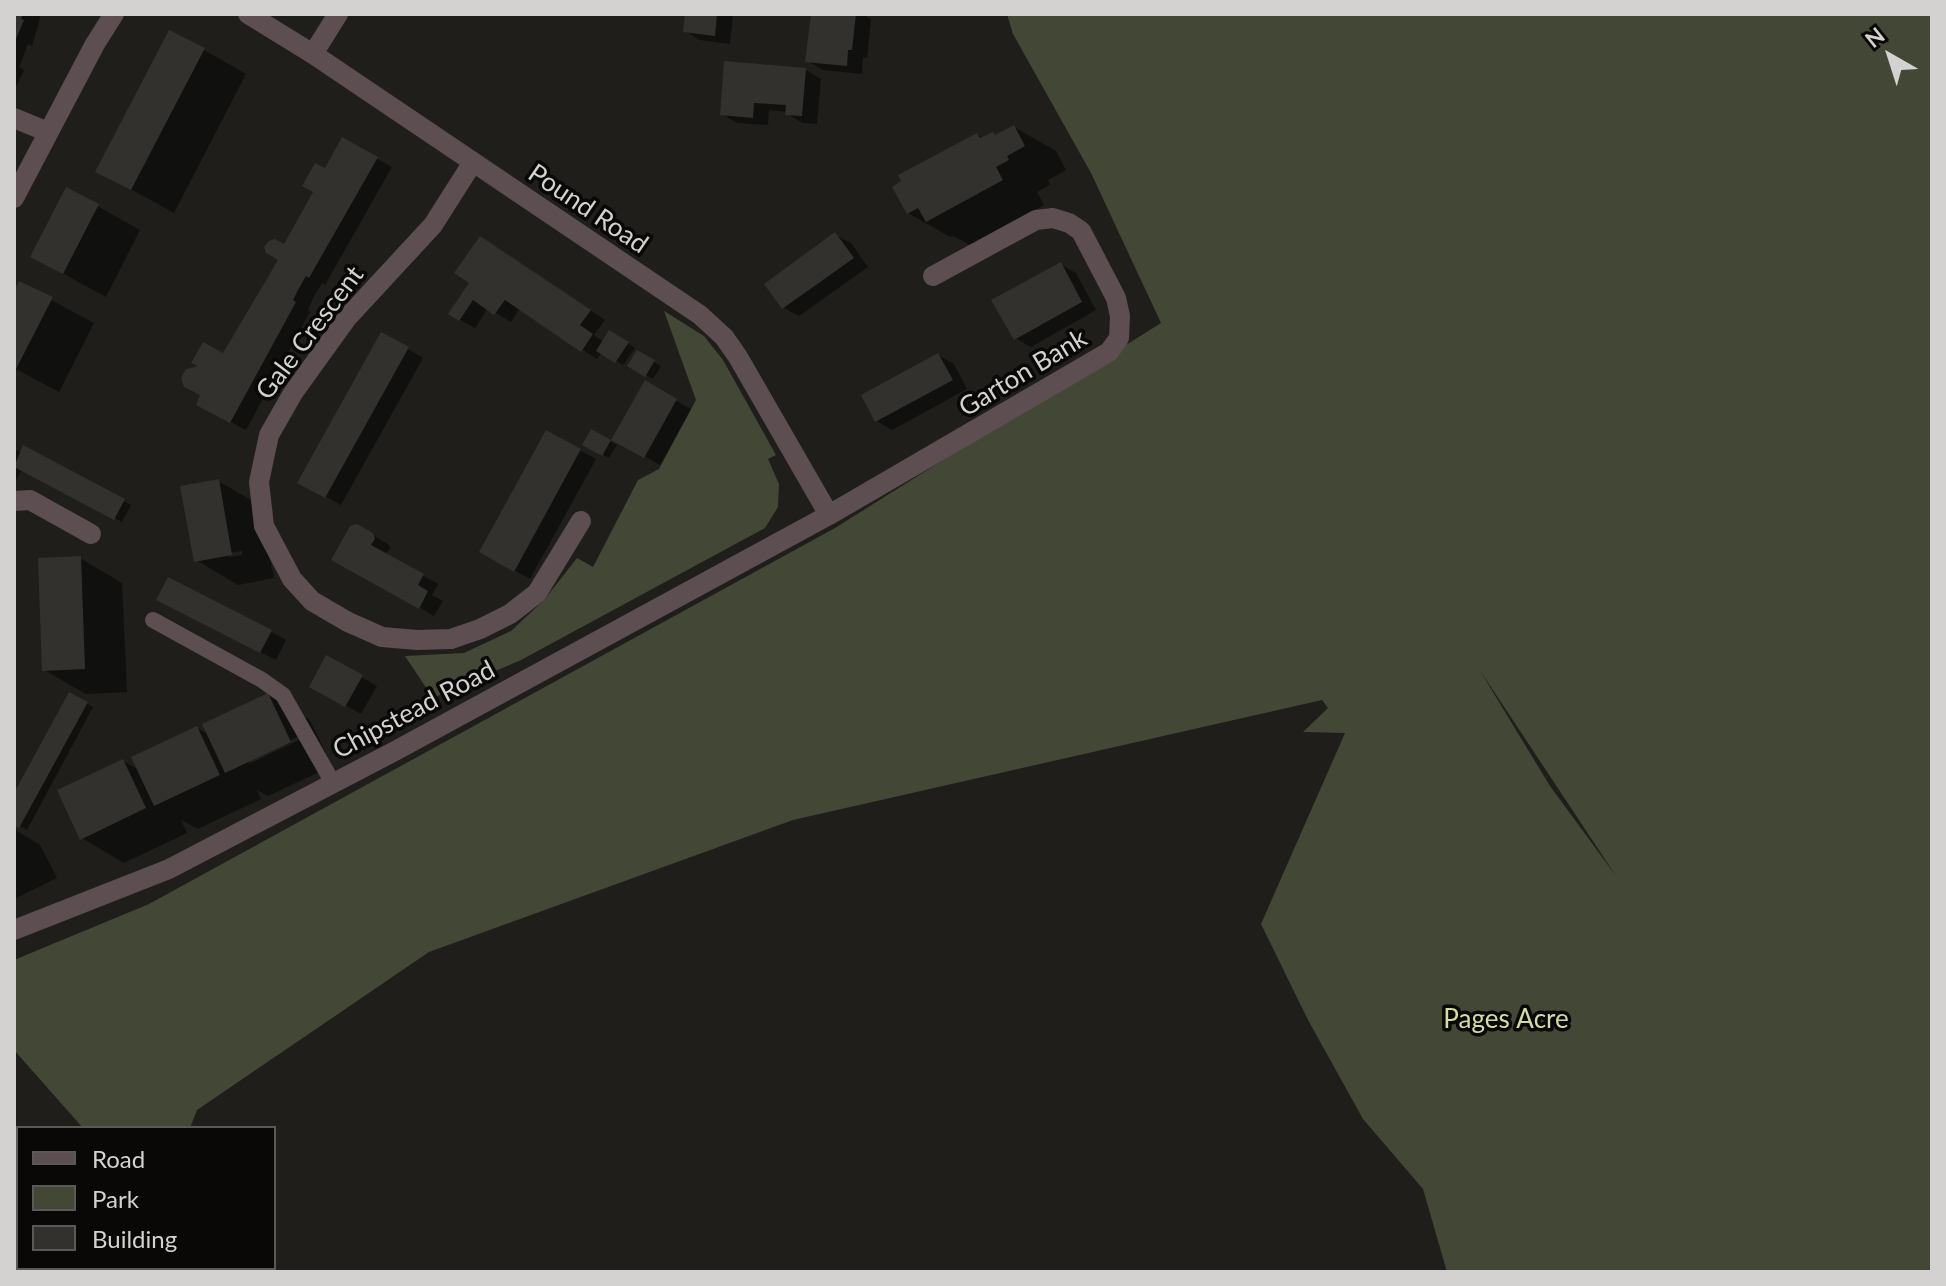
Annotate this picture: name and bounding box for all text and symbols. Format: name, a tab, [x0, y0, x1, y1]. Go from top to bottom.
north arrow	[1850, 16, 1930, 96]
text: N	[1859, 21, 1890, 53]
street label: Pound Road	[522, 158, 654, 260]
street label: Gale Crescent	[250, 260, 370, 406]
street label: Garton Bank	[953, 323, 1093, 423]
street label: Chipstead Road	[328, 654, 500, 766]
park label: Pages Acre	[1443, 1004, 1569, 1036]
legend	[16, 1126, 276, 1270]
text: Road	[92, 1144, 145, 1173]
text: Park	[92, 1184, 139, 1213]
text: Building	[92, 1224, 177, 1253]

